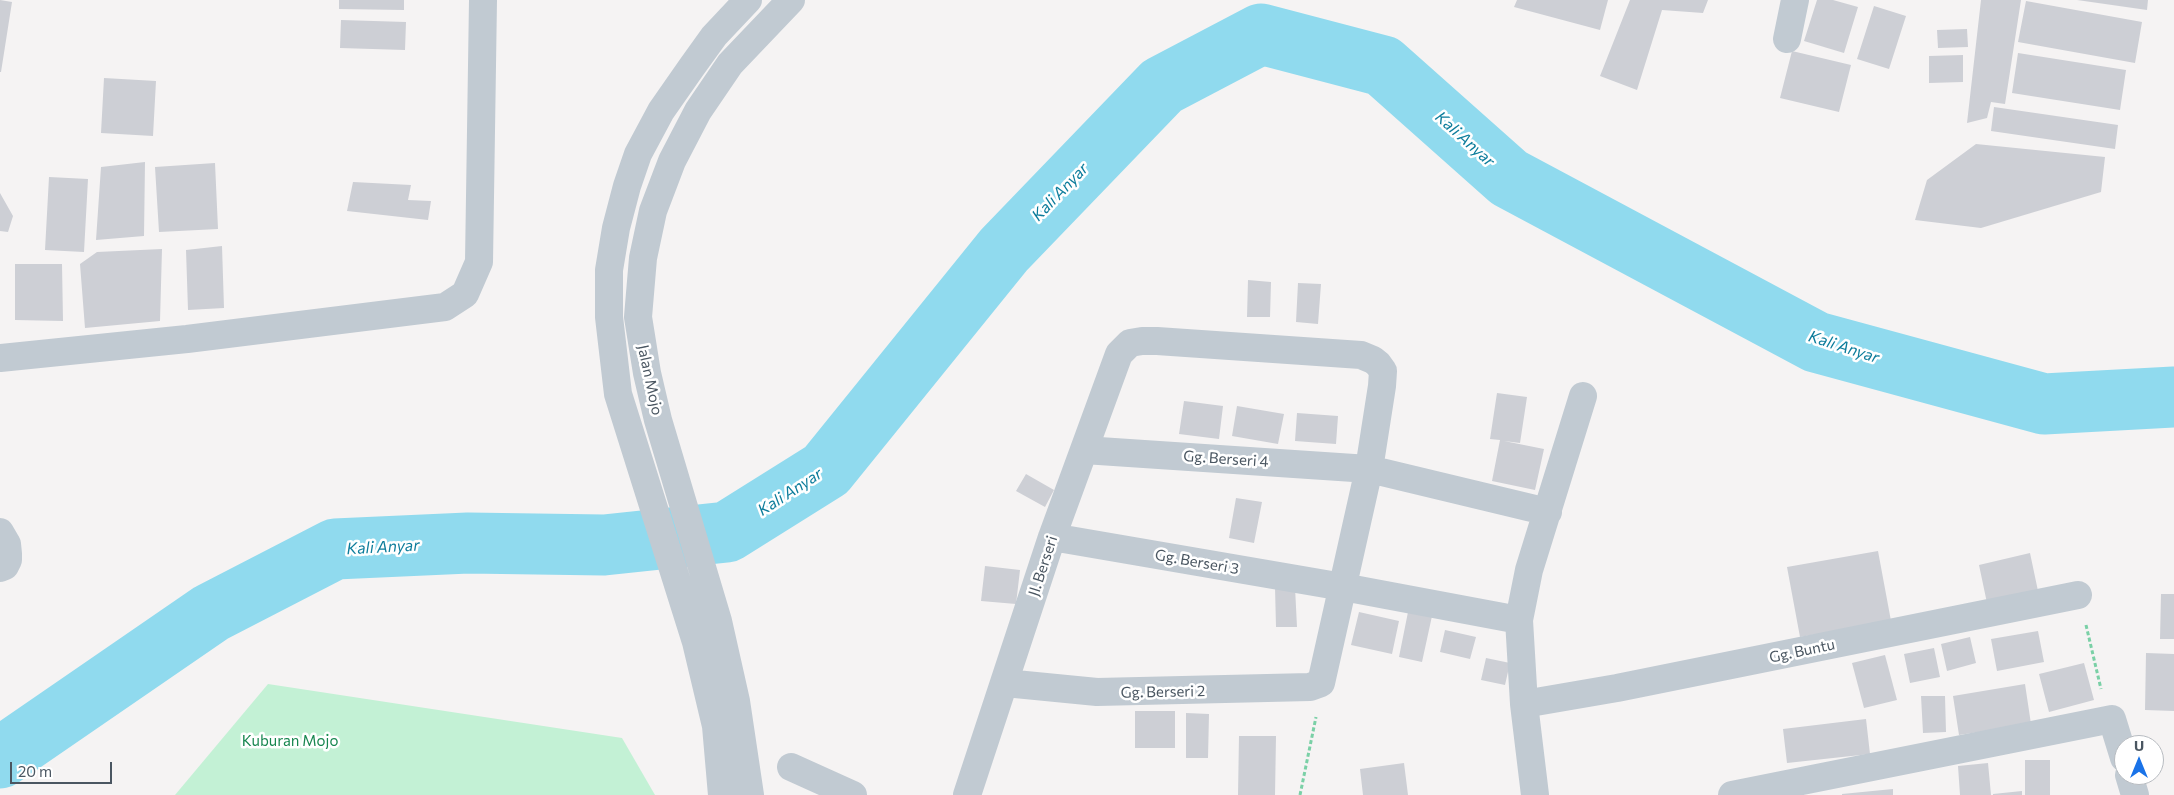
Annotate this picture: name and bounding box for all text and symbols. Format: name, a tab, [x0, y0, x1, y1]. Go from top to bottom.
water label: Kali Anyar	[1431, 107, 1499, 171]
water label: Kali Anyar	[1028, 159, 1092, 225]
water label: Kali Anyar	[1806, 327, 1882, 367]
street label: Jalan Mojo	[634, 343, 666, 417]
street label: Gg. Berseri 4	[1183, 447, 1269, 471]
water label: Kali Anyar	[754, 464, 826, 520]
street label: Jl. Berseri	[1025, 533, 1061, 599]
water label: Kali Anyar	[346, 535, 420, 559]
street label: Gg. Berseri 3	[1154, 546, 1240, 578]
street label: Gg. Buntu	[1767, 635, 1837, 667]
street label: Gg. Berseri 2	[1121, 682, 1205, 702]
park label: Kuburan Mojo	[242, 732, 338, 750]
north arrow	[2114, 735, 2164, 785]
text: U	[2134, 737, 2144, 754]
scale bar	[12, 752, 115, 784]
text: 20 m	[18, 762, 52, 780]

